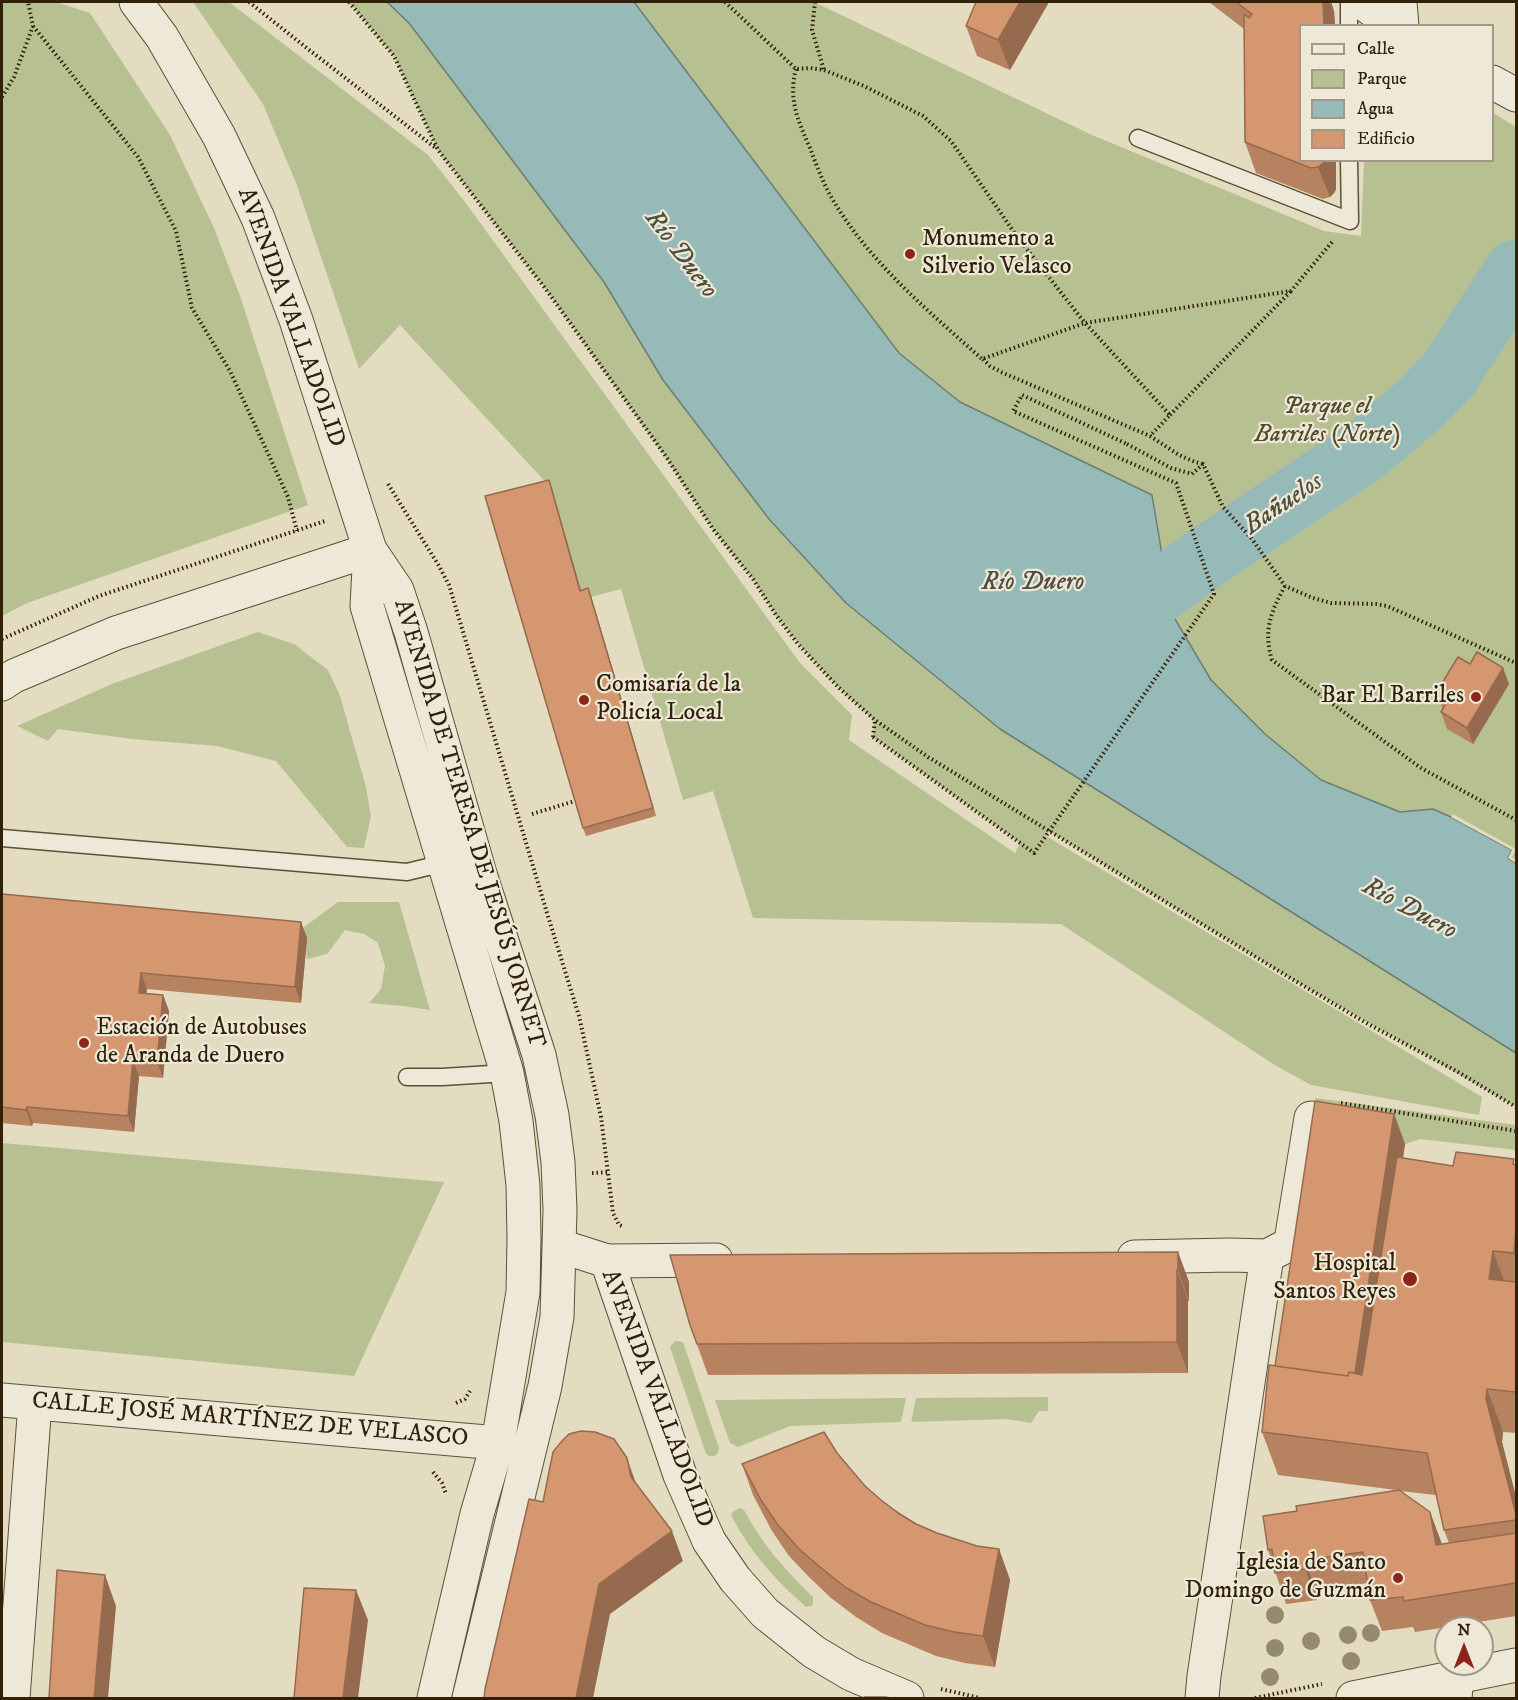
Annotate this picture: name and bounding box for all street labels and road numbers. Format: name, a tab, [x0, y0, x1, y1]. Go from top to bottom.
street label: AVENIDA VALLADOLID	[230, 184, 350, 452]
street label: AVENIDA DE TERESA DE JESÚS JORNET	[386, 596, 550, 1052]
street label: AVENIDA VALLADOLID	[593, 1266, 719, 1532]
street label: CALLE JOSÉ MARTÍNEZ DE VELASCO	[31, 1388, 469, 1454]

